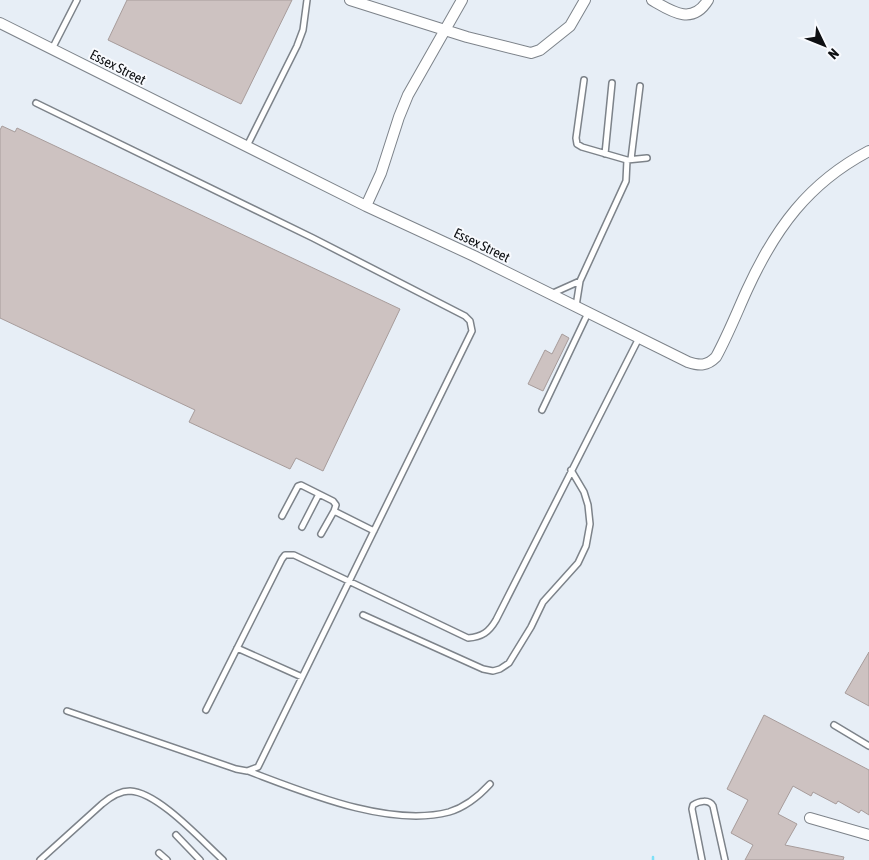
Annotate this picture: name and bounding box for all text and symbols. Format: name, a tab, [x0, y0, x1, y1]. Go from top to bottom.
north arrow	[799, 20, 849, 70]
text: N	[825, 45, 842, 62]
street label: Essex Street	[87, 46, 149, 88]
street label: Essex Street	[451, 225, 513, 265]

